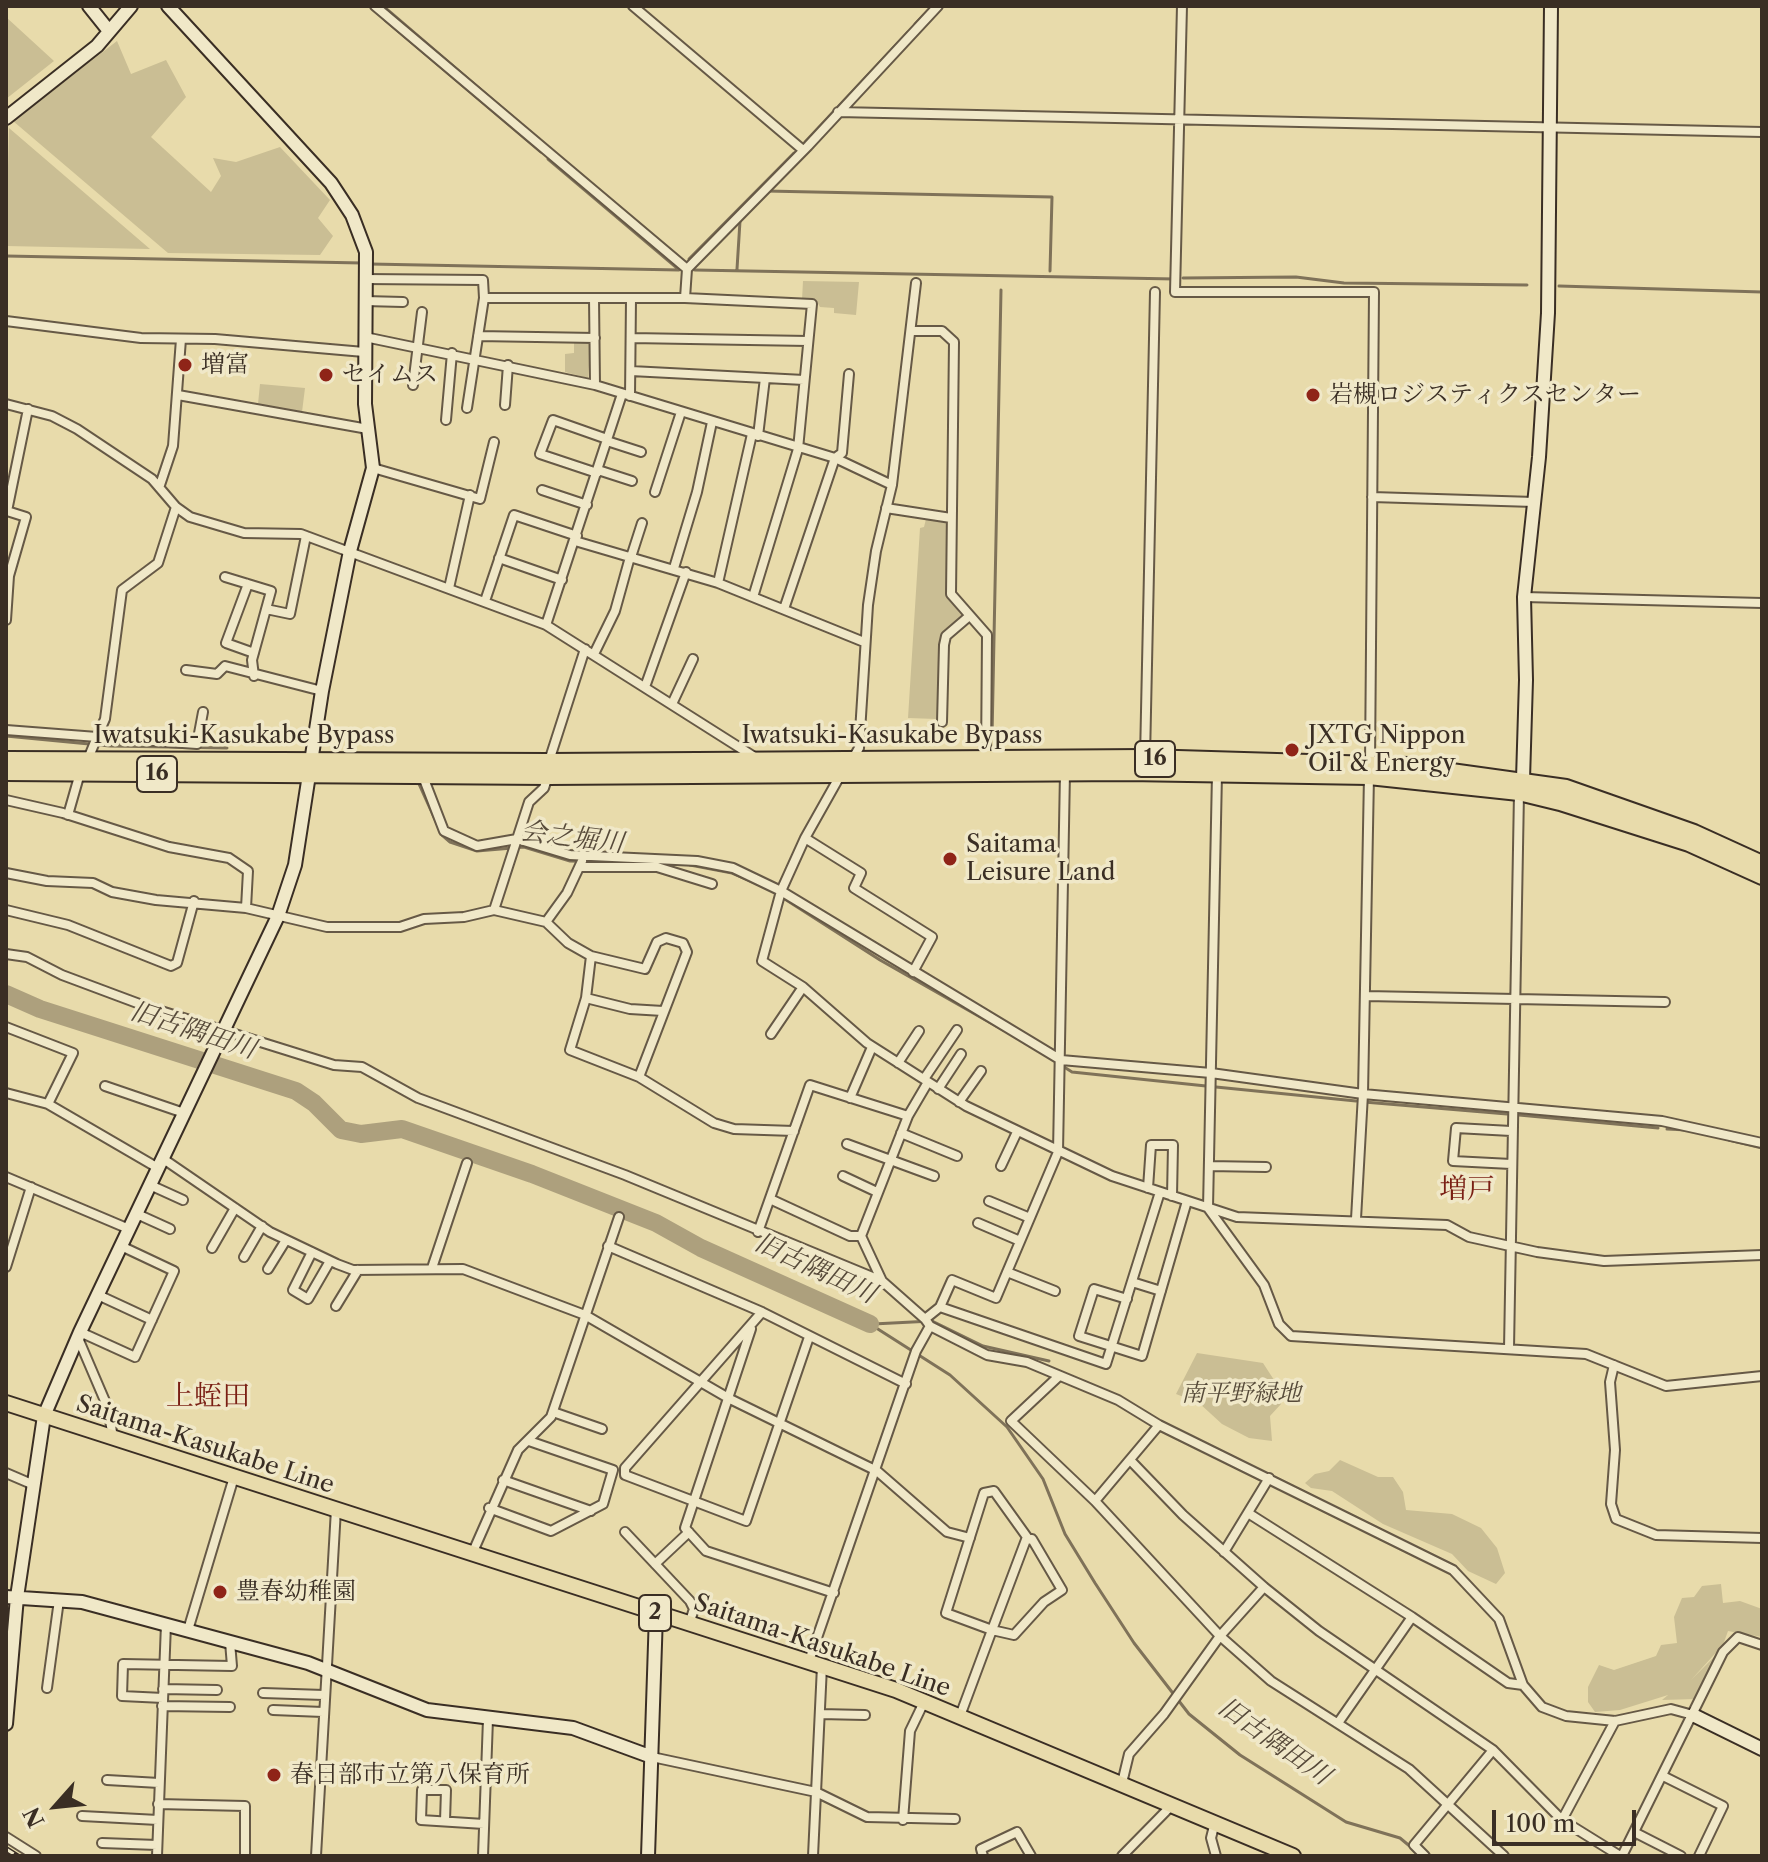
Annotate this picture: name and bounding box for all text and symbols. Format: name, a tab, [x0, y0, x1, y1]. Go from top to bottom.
place label: 増富	[201, 351, 249, 379]
marker: 増富	[176, 356, 194, 374]
place label: セイムス	[342, 361, 438, 389]
marker: セイムス	[317, 366, 335, 384]
place label: 岩槻ロジスティクスセンター	[1329, 381, 1641, 409]
marker: 岩槻ロジスティクスセンター	[1304, 386, 1322, 404]
street label: Iwatsuki-Kasukabe Bypass	[93, 722, 395, 750]
street label: Iwatsuki-Kasukabe Bypass	[741, 722, 1043, 750]
place label: JXTG Nippon Oil & Energy	[1308, 722, 1466, 778]
road number: 16	[1135, 741, 1175, 777]
marker: JXTG Nippon Oil & Energy	[1283, 741, 1301, 759]
road number: 16	[137, 756, 177, 792]
water label: 会之堀川	[518, 816, 626, 860]
place label: Saitama Leisure Land	[966, 831, 1115, 887]
marker: Saitama Leisure Land	[941, 850, 959, 868]
water label: 旧古隅田川	[126, 996, 260, 1066]
district label: 増戸	[1439, 1173, 1495, 1207]
water label: 旧古隅田川	[749, 1227, 881, 1311]
district label: 上蛭田	[166, 1380, 250, 1414]
park label: 南平野緑地	[1181, 1380, 1301, 1408]
street label: Saitama-Kasukabe Line	[72, 1390, 338, 1500]
place label: 豊春幼稚園	[236, 1578, 356, 1606]
marker: 豊春幼稚園	[211, 1583, 229, 1601]
street label: Saitama-Kasukabe Line	[690, 1589, 954, 1703]
road number: 2	[639, 1595, 671, 1631]
water label: 旧古隅田川	[1212, 1692, 1336, 1792]
place label: 春日部市立第八保育所	[290, 1761, 530, 1789]
north arrow	[16, 1766, 96, 1846]
marker: 春日部市立第八保育所	[265, 1766, 283, 1784]
scale bar	[1496, 1794, 1640, 1844]
text: N	[18, 1802, 51, 1832]
text: 100 m	[1506, 1809, 1575, 1838]

